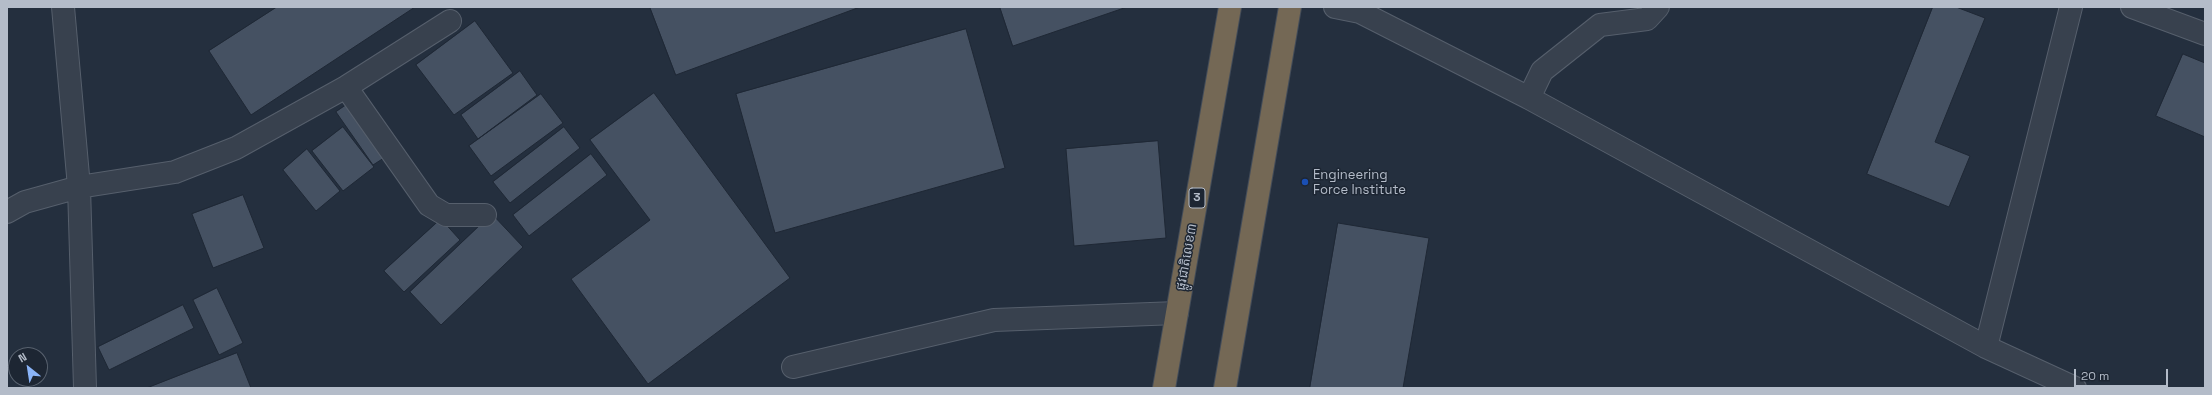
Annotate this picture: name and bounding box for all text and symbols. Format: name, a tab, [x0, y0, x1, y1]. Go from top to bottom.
place label: Engineering Force Institute	[1313, 167, 1406, 198]
marker: Engineering Force Institute	[1300, 177, 1310, 187]
road number: 3	[1189, 188, 1205, 208]
street label: ផ្លូវជាតិលេខ៣	[1173, 222, 1201, 292]
north arrow	[8, 347, 48, 387]
text: N	[16, 350, 29, 365]
scale bar	[2076, 361, 2170, 387]
text: 20 m	[2081, 368, 2109, 384]

